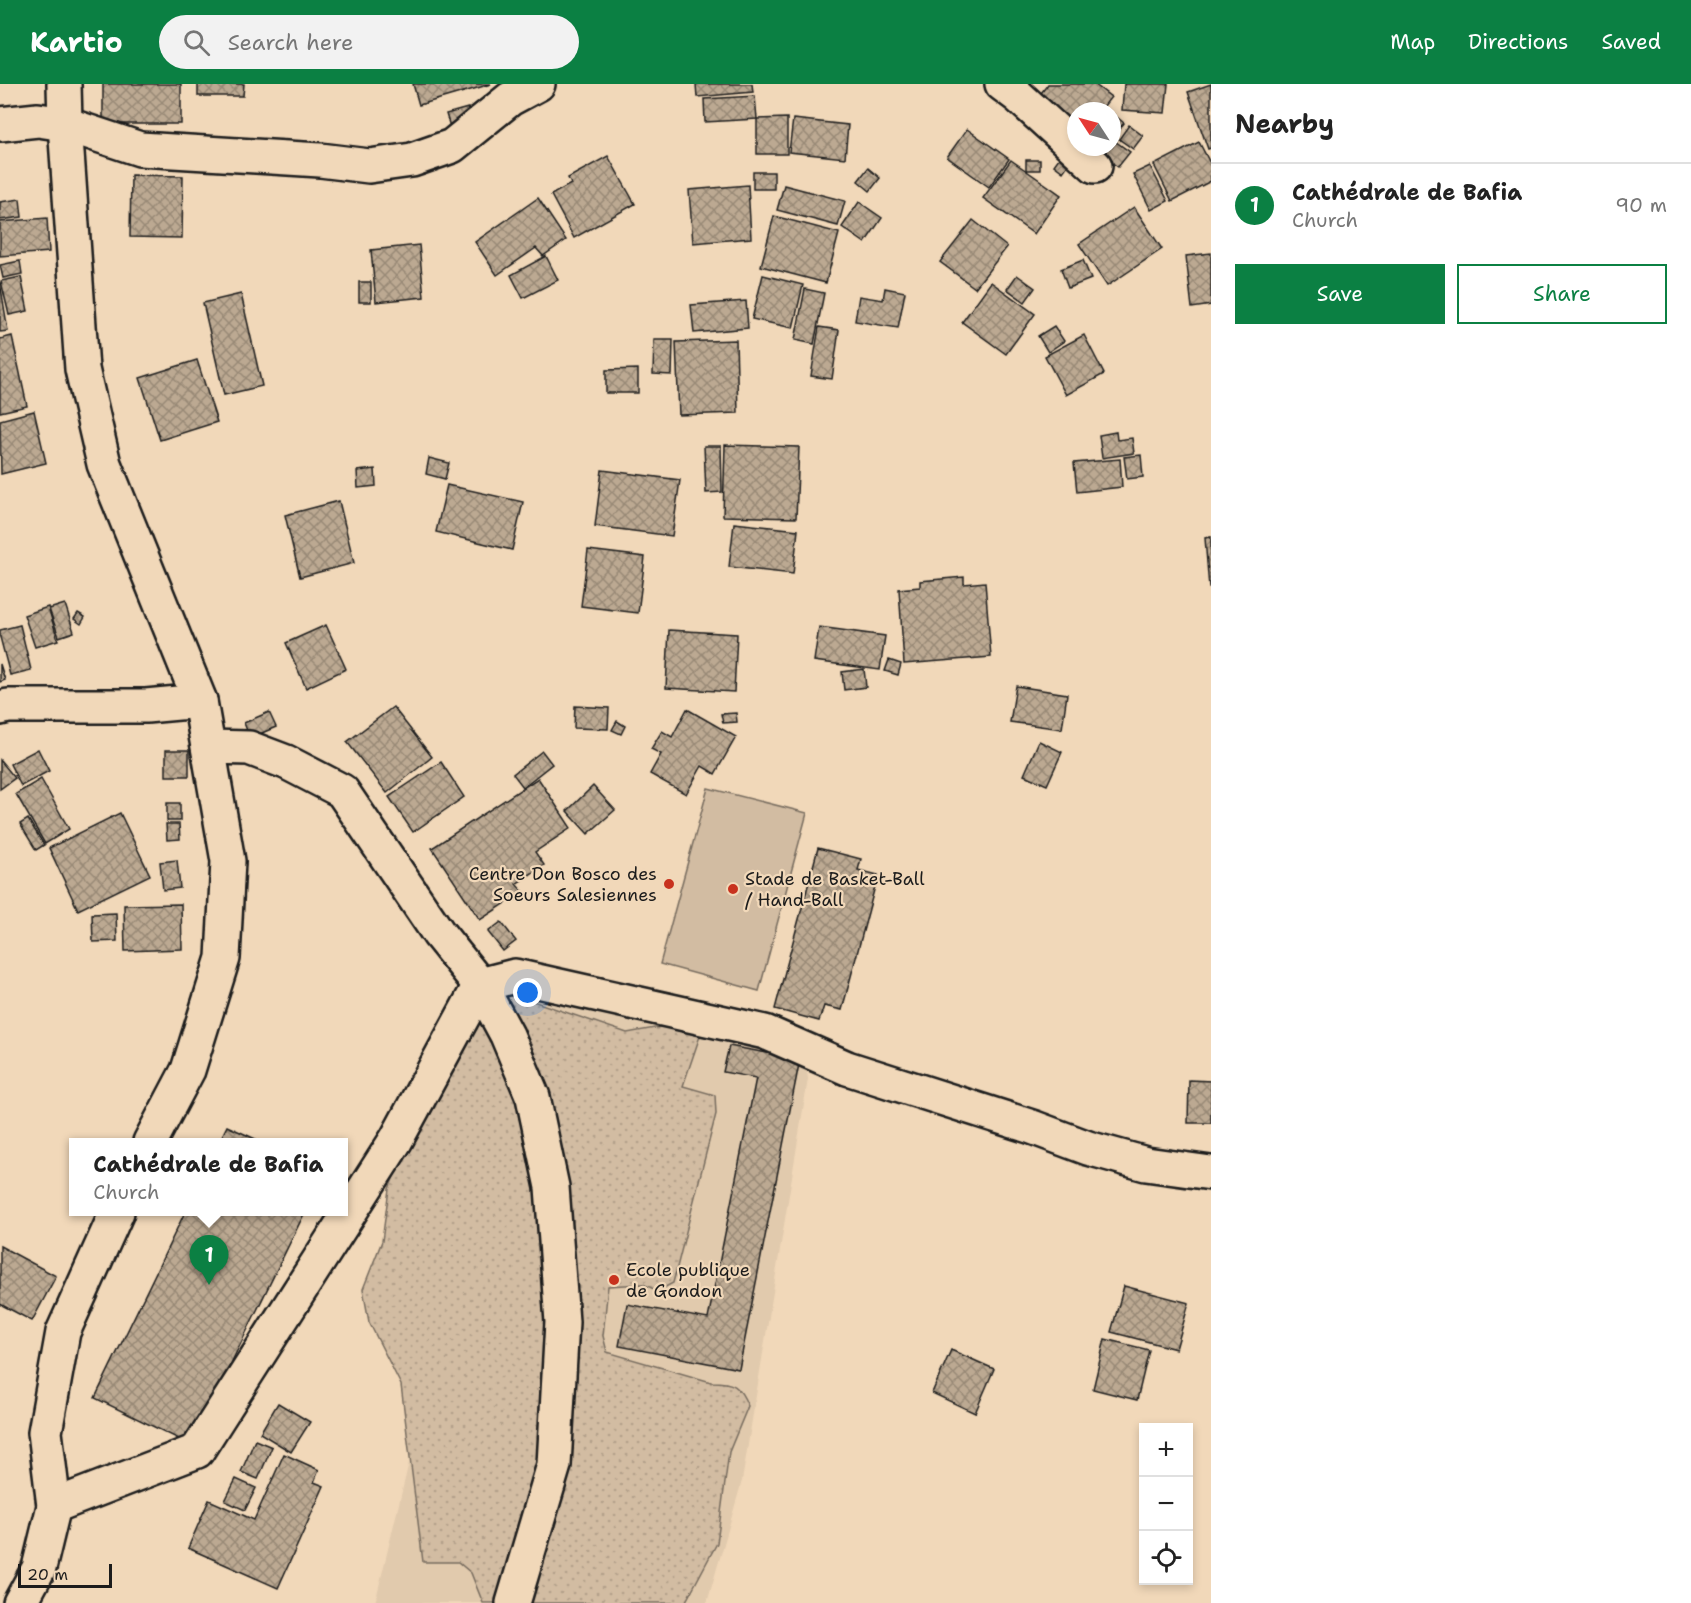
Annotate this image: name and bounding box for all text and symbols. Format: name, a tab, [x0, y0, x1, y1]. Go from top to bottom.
search box	[159, 15, 579, 69]
text: Kartio	[30, 23, 123, 61]
icon: search	[180, 26, 213, 59]
text: Search here	[228, 28, 353, 57]
text: Map	[1390, 28, 1435, 56]
text: Directions	[1468, 28, 1568, 56]
text: Saved	[1601, 28, 1661, 56]
north arrow	[1067, 102, 1121, 156]
text: Nearby	[1235, 106, 1334, 141]
text: Cathédrale de Bafia	[1292, 178, 1522, 207]
text: 1	[1250, 192, 1259, 218]
text: 90 m	[1615, 192, 1667, 218]
text: Church	[1292, 207, 1358, 233]
button: Save	[1235, 264, 1445, 324]
button: Share	[1457, 264, 1667, 324]
place label: Centre Don Bosco des Soeurs Salesiennes	[469, 862, 657, 907]
place label: Stade de Basket-Ball / Hand-Ball	[745, 867, 925, 912]
marker: Centre Don Bosco des Soeurs Salesiennes	[662, 877, 676, 891]
marker: Stade de Basket-Ball / Hand-Ball	[726, 882, 740, 896]
your location	[513, 978, 542, 1007]
popup	[69, 1138, 348, 1216]
text: Cathédrale de Bafia	[93, 1150, 324, 1179]
text: Church	[93, 1179, 159, 1205]
pin: 1	[190, 1236, 228, 1285]
place label: Ecole publique de Gondon	[626, 1258, 750, 1303]
marker: Ecole publique de Gondon	[607, 1273, 621, 1287]
map controls	[1139, 1423, 1193, 1585]
button: +	[1139, 1423, 1193, 1477]
button: −	[1139, 1477, 1193, 1531]
button: locate	[1139, 1531, 1193, 1585]
scale bar	[18, 1561, 112, 1588]
text: 20 m	[27, 1564, 68, 1585]

